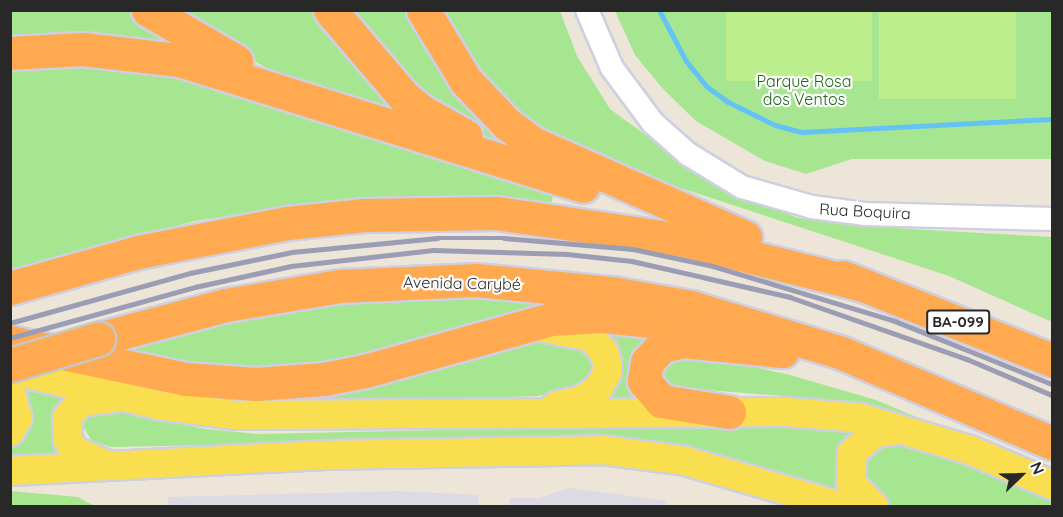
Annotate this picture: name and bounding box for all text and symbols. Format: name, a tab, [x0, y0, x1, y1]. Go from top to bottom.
park label: Parque Rosa dos Ventos	[757, 71, 851, 109]
street label: Rua Boquira	[819, 199, 911, 223]
street label: Avenida Carybé	[403, 272, 521, 294]
road number: BA-099	[925, 310, 991, 334]
north arrow	[991, 445, 1051, 505]
text: N	[1026, 459, 1049, 477]

